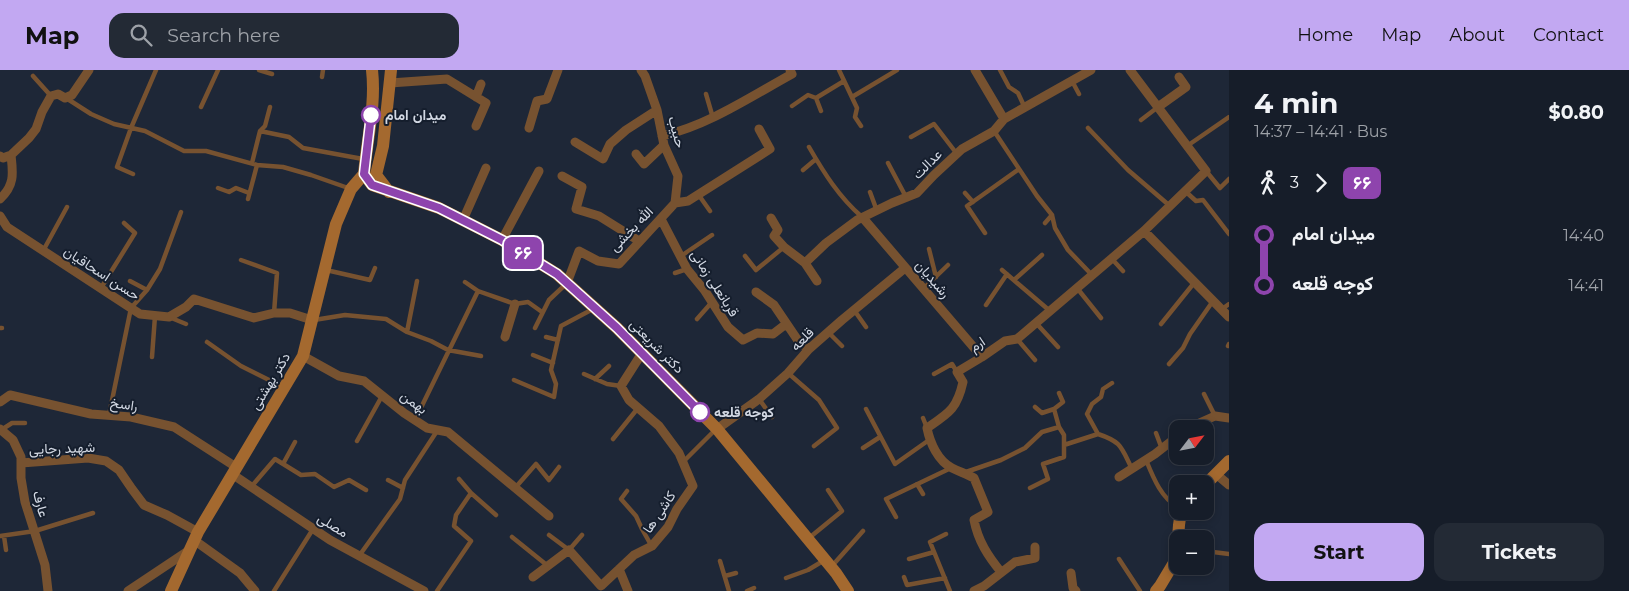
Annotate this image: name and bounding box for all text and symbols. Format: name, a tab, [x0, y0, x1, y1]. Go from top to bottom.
search box	[109, 13, 459, 58]
text: Map	[25, 21, 79, 50]
icon: search	[127, 21, 155, 49]
text: Search here	[167, 24, 280, 47]
text: Home	[1297, 24, 1353, 46]
text: Map	[1381, 24, 1421, 46]
text: About	[1449, 24, 1505, 46]
text: Contact	[1533, 24, 1604, 46]
text: 4 min	[1254, 86, 1338, 120]
text: $0.80	[1549, 101, 1604, 124]
marker: میدان امام	[361, 105, 381, 125]
place label: میدان امام	[385, 106, 447, 124]
street label: حبیب	[664, 114, 690, 150]
text: 14:37 – 14:41 · Bus	[1254, 122, 1387, 141]
street label: عدالت	[908, 145, 946, 183]
icon: walk	[1254, 169, 1282, 197]
icon: forward	[1307, 169, 1335, 197]
text: ۶۶	[1353, 172, 1371, 194]
text: 3	[1290, 173, 1299, 192]
street label: الله بخشی	[605, 203, 657, 255]
text: میدان امام	[1292, 222, 1375, 245]
text: 14:40	[1563, 226, 1604, 245]
line badge: ۶۶	[500, 237, 546, 269]
street label: حسن اسحاقیان	[61, 242, 143, 304]
text: ۶۶	[514, 242, 532, 264]
street label: قربانعلی زمانی	[687, 246, 743, 320]
street label: رشیدیان	[912, 256, 955, 302]
text: کوجه قلعه	[1292, 272, 1374, 295]
text: 14:41	[1568, 276, 1604, 295]
street label: دکتر شریعتی	[626, 315, 688, 377]
street label: قلعه	[786, 323, 818, 355]
street label: ارم	[966, 332, 988, 356]
street label: دکتر بهشتی	[246, 349, 294, 413]
street label: بهمن	[397, 386, 431, 418]
street label: راسخ	[109, 393, 139, 417]
marker: کوجه قلعه	[690, 402, 710, 422]
place label: کوجه قلعه	[714, 403, 774, 421]
north arrow	[1169, 420, 1214, 465]
map controls	[1169, 420, 1214, 575]
street label: شهید رجایی	[29, 438, 95, 458]
button: +	[1169, 475, 1214, 520]
street label: کاشی ها	[638, 487, 680, 537]
street label: عارف	[29, 489, 53, 519]
street label: مصلی	[314, 509, 352, 541]
button: Start	[1254, 523, 1424, 581]
button: Tickets	[1434, 523, 1604, 581]
button: −	[1169, 530, 1214, 575]

